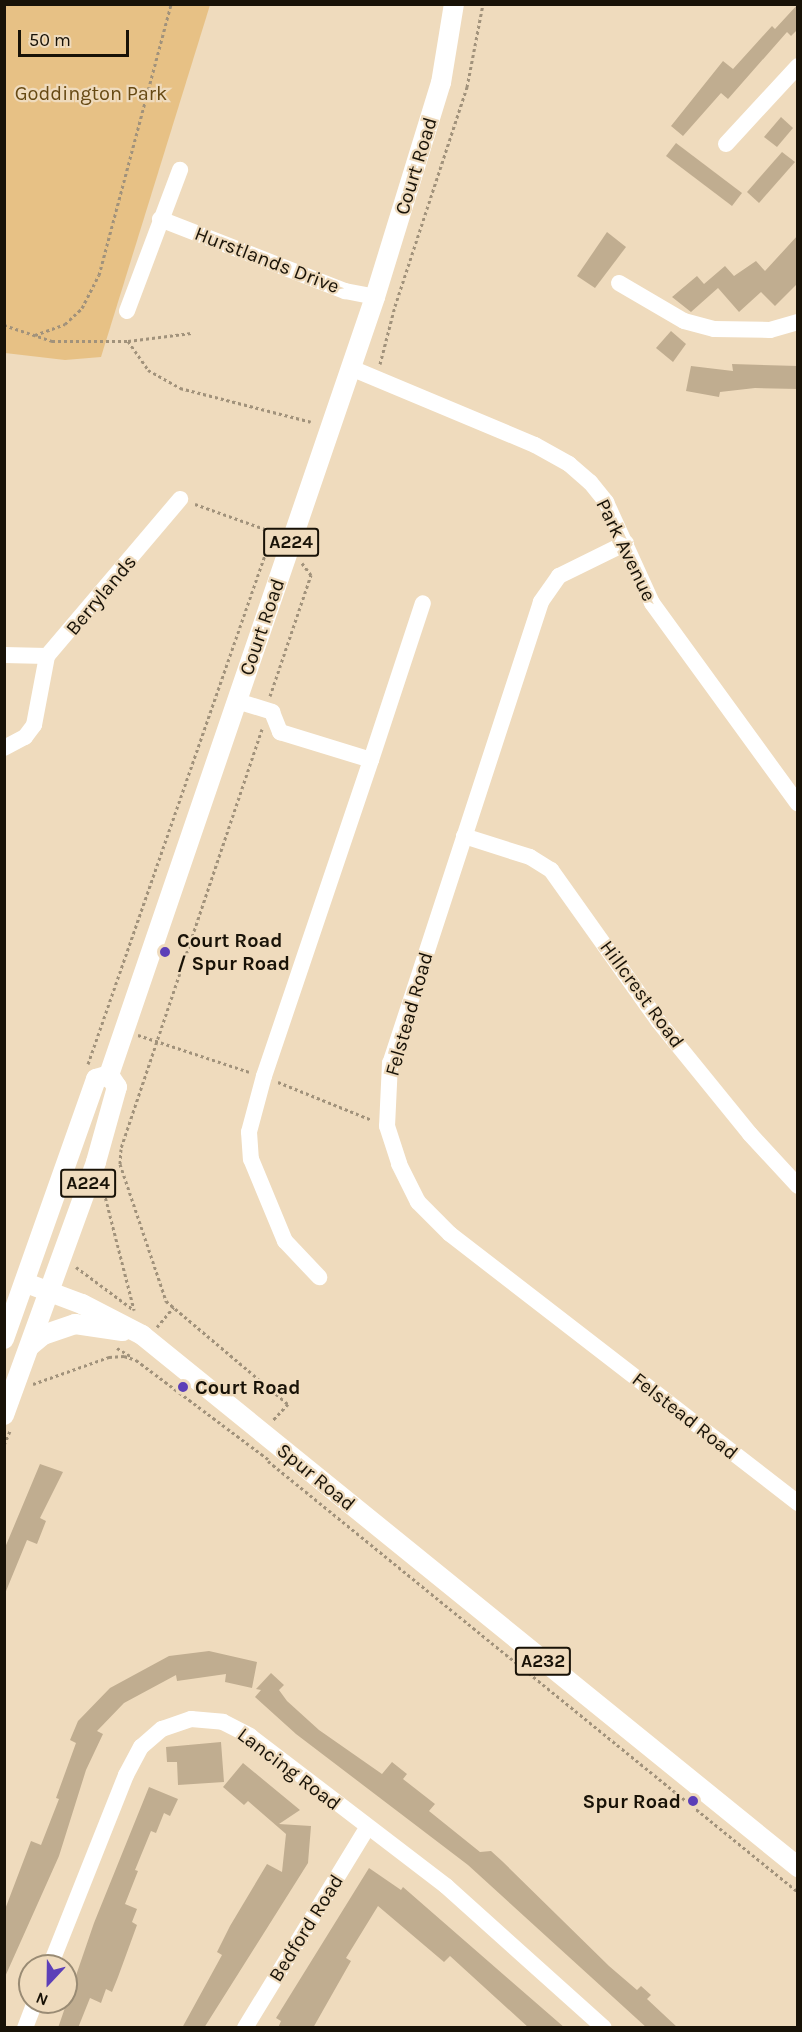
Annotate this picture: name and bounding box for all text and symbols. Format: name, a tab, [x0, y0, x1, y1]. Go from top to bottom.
scale bar	[21, 18, 132, 56]
text: 50 m	[29, 29, 71, 51]
park label: Goddington Park	[15, 81, 167, 105]
street label: Court Road	[390, 114, 442, 218]
street label: Hurstlands Drive	[191, 221, 343, 299]
street label: Park Avenue	[591, 495, 661, 605]
road number: A224	[262, 527, 320, 557]
street label: Berrylands	[60, 550, 142, 640]
street label: Court Road	[234, 575, 290, 679]
place label: Court Road / Spur Road	[177, 928, 290, 975]
street label: Hillcrest Road	[595, 936, 689, 1052]
marker: Court Road / Spur Road	[158, 945, 172, 959]
street label: Felstead Road	[380, 949, 438, 1079]
road number: A224	[60, 1168, 116, 1198]
street label: Felstead Road	[627, 1367, 743, 1465]
place label: Court Road	[195, 1375, 300, 1399]
marker: Court Road	[176, 1380, 190, 1394]
street label: Spur Road	[272, 1438, 360, 1516]
road number: A232	[514, 1646, 572, 1676]
street label: Lancing Road	[233, 1722, 345, 1816]
place label: Spur Road	[582, 1789, 681, 1813]
marker: Spur Road	[686, 1794, 700, 1808]
street label: Bedford Road	[263, 1870, 349, 1986]
north arrow	[18, 1954, 78, 2014]
text: N	[33, 1988, 51, 2010]

